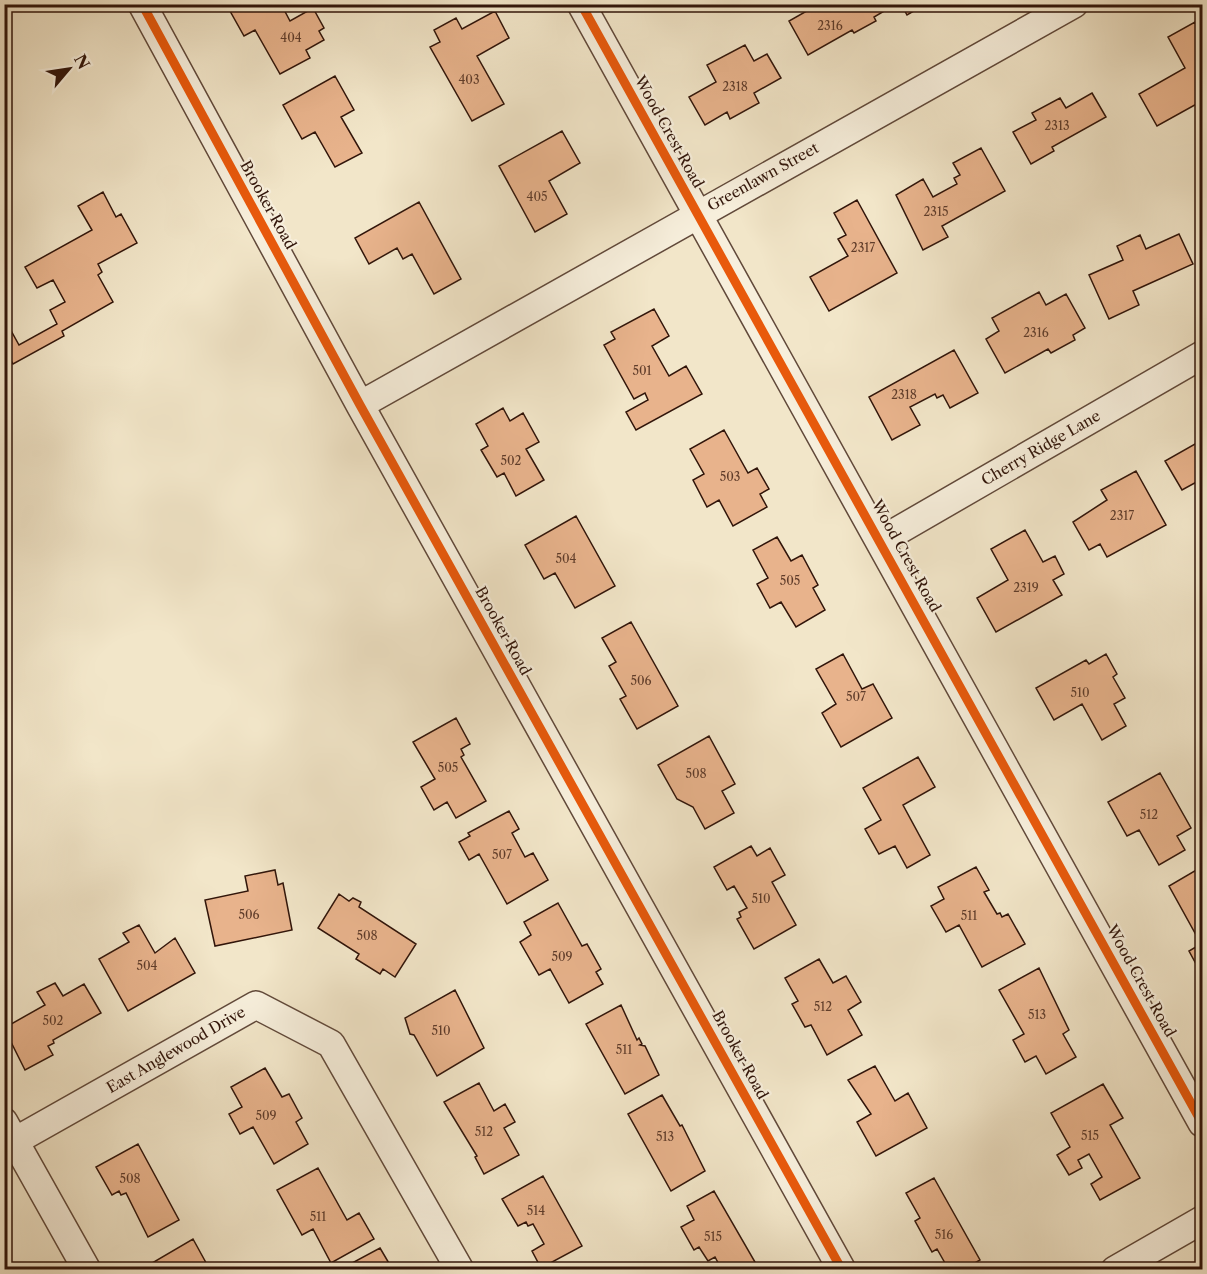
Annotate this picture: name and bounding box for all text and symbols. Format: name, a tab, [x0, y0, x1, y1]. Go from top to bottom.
house number: 2316	[817, 18, 843, 33]
house number: 404	[280, 30, 302, 45]
north arrow	[39, 39, 99, 99]
text: N	[70, 51, 94, 73]
street label: Wood Crest Road	[630, 71, 708, 191]
house number: 403	[458, 72, 480, 87]
house number: 2318	[722, 79, 748, 94]
house number: 2313	[1044, 118, 1070, 133]
street label: Greenlawn Street	[704, 138, 822, 215]
street label: Brooker Road	[236, 157, 301, 252]
house number: 405	[526, 189, 548, 204]
house number: 2315	[923, 204, 949, 219]
house number: 2317	[851, 240, 875, 255]
house number: 2316	[1023, 325, 1049, 340]
house number: 501	[632, 363, 652, 378]
house number: 2318	[891, 387, 917, 402]
street label: Cherry Ridge Lane	[978, 406, 1104, 489]
house number: 502	[500, 453, 522, 468]
house number: 503	[720, 469, 740, 484]
street label: Wood Crest Road	[867, 495, 945, 615]
house number: 2317	[1110, 508, 1134, 523]
house number: 504	[555, 551, 577, 566]
house number: 505	[780, 573, 800, 588]
house number: 2319	[1013, 580, 1039, 595]
street label: Brooker Road	[471, 583, 536, 678]
house number: 506	[630, 673, 652, 688]
house number: 510	[1070, 685, 1090, 700]
house number: 507	[846, 689, 866, 704]
house number: 505	[438, 760, 458, 775]
house number: 508	[685, 766, 707, 781]
house number: 512	[1140, 807, 1158, 822]
house number: 507	[492, 847, 512, 862]
house number: 510	[751, 891, 771, 906]
house number: 506	[238, 907, 260, 922]
house number: 511	[961, 908, 977, 923]
street label: Wood Crest Road	[1102, 920, 1180, 1040]
house number: 508	[356, 928, 378, 943]
house number: 509	[551, 949, 573, 964]
house number: 504	[136, 958, 158, 973]
house number: 512	[814, 999, 832, 1014]
street label: East Anglewood Drive	[103, 1002, 248, 1097]
street label: Brooker Road	[708, 1007, 773, 1102]
house number: 513	[1028, 1007, 1046, 1022]
house number: 502	[42, 1013, 64, 1028]
house number: 510	[431, 1023, 451, 1038]
house number: 511	[616, 1042, 632, 1057]
house number: 509	[255, 1108, 277, 1123]
house number: 512	[475, 1124, 493, 1139]
house number: 515	[1081, 1128, 1099, 1143]
house number: 513	[656, 1129, 674, 1144]
house number: 508	[119, 1171, 141, 1186]
house number: 514	[527, 1203, 545, 1218]
house number: 511	[310, 1209, 326, 1224]
house number: 516	[935, 1227, 953, 1242]
house number: 515	[704, 1229, 722, 1244]

